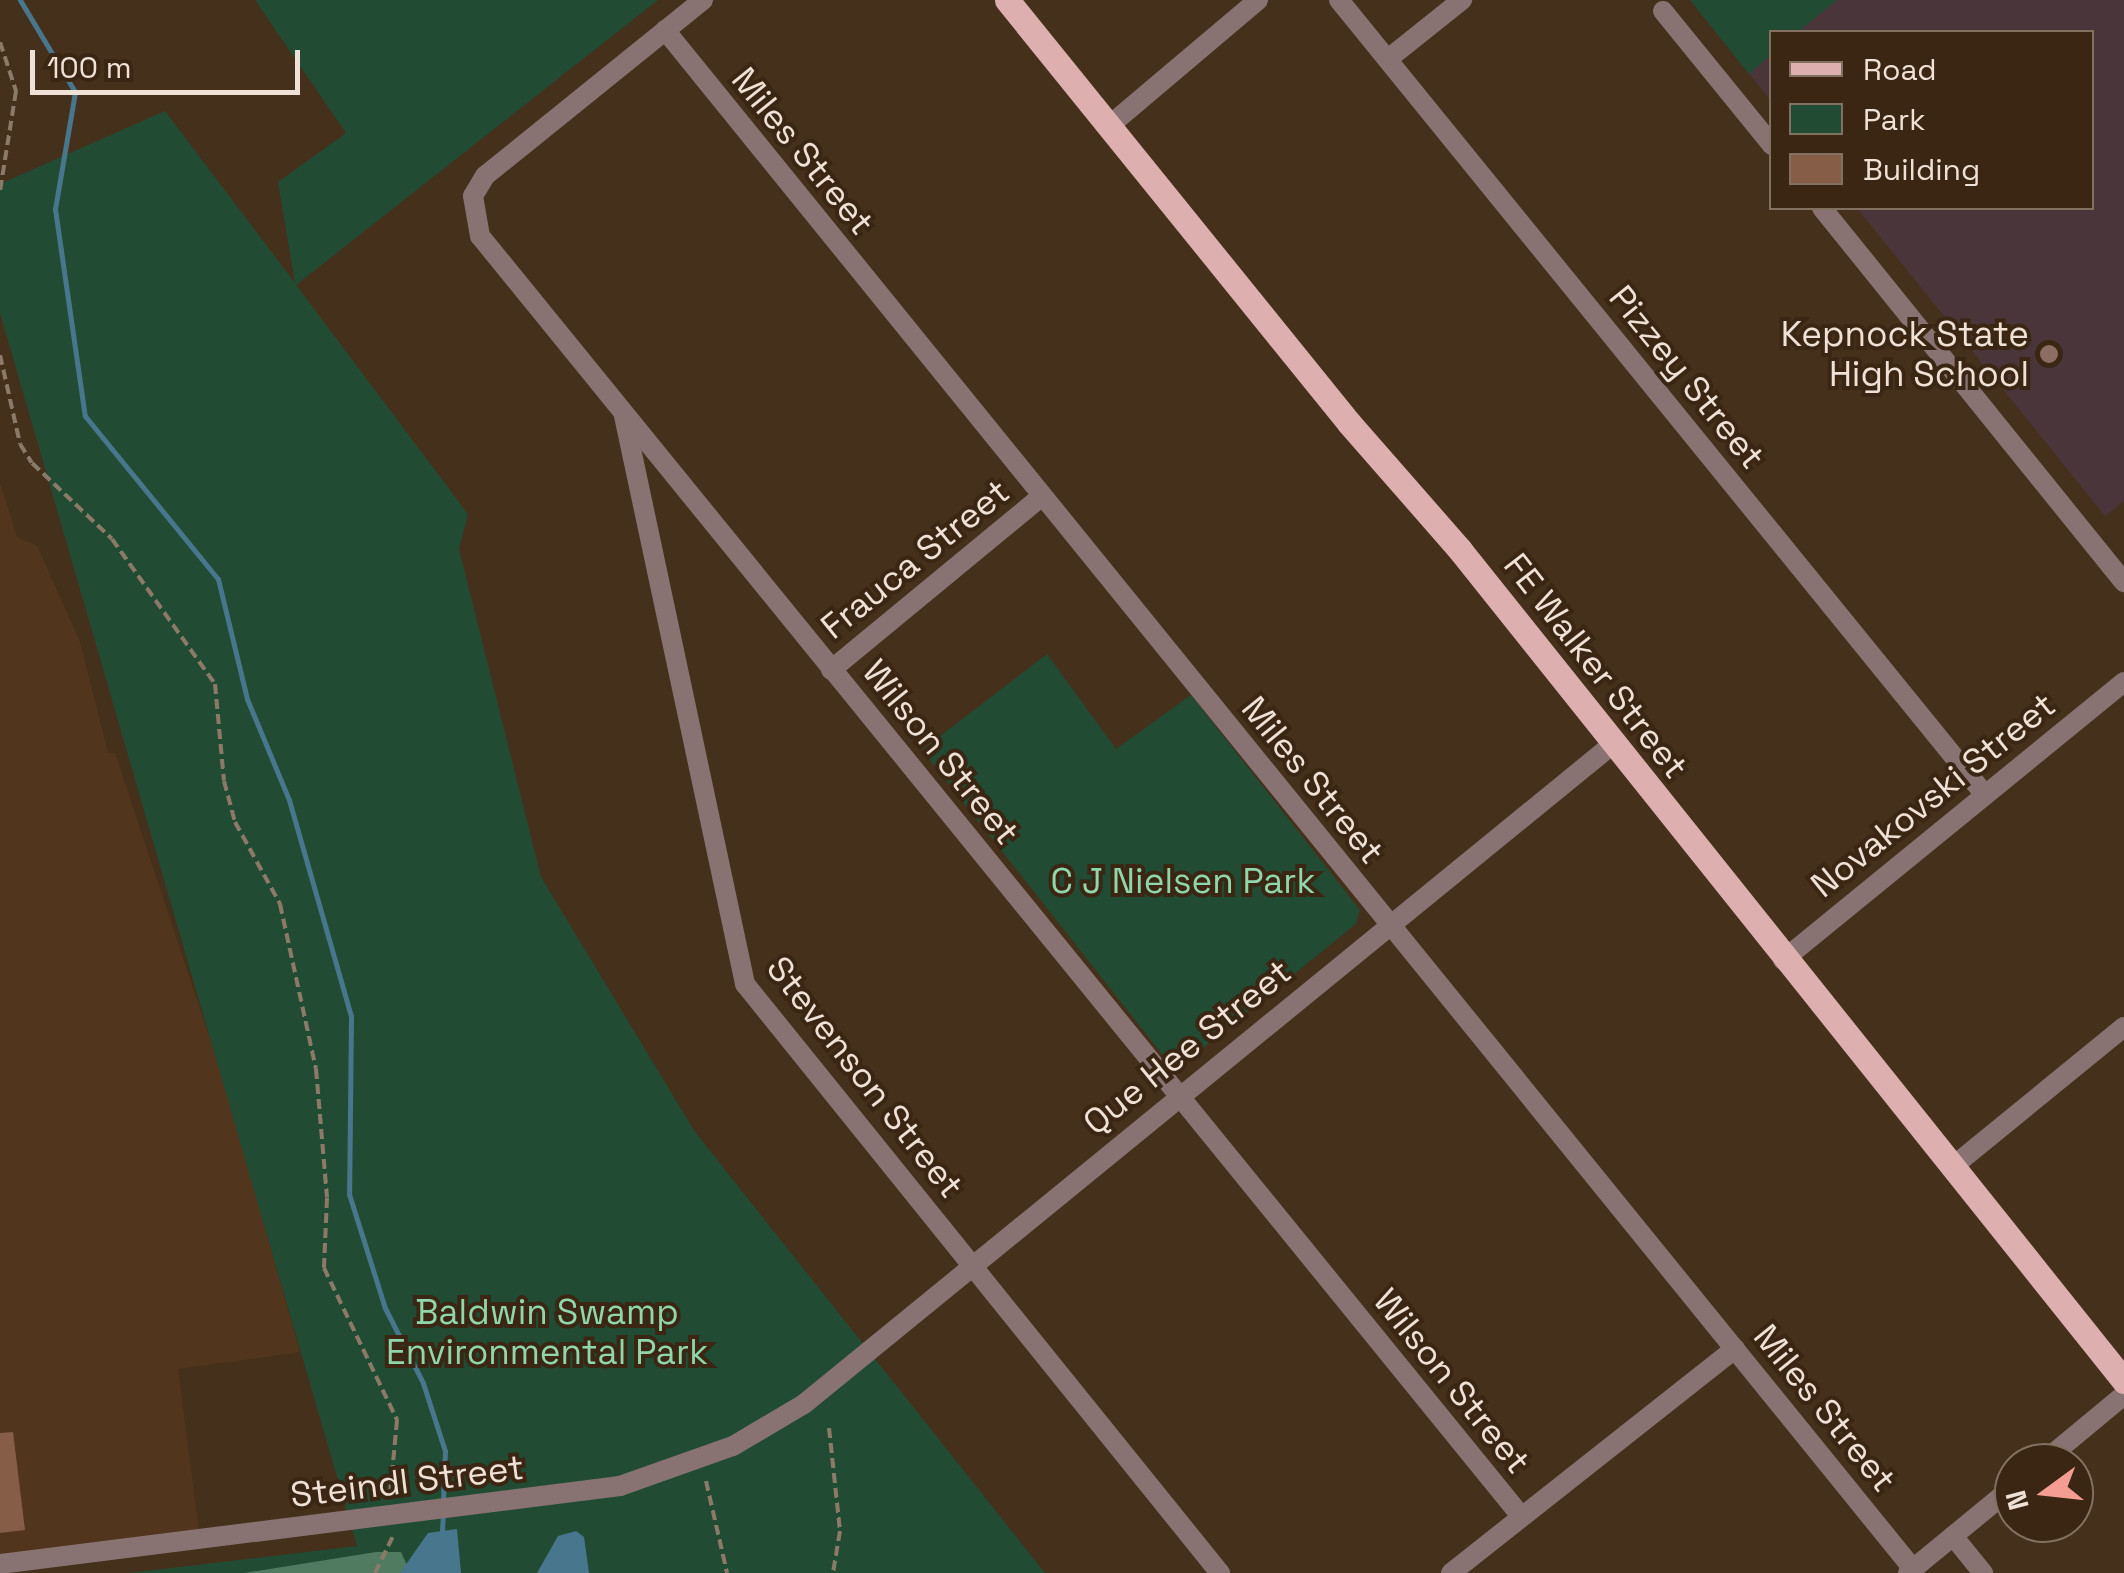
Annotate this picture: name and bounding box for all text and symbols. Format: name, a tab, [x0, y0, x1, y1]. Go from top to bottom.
scale bar	[35, 30, 305, 92]
legend	[1769, 30, 2094, 210]
text: 100 m	[47, 48, 132, 87]
text: Road	[1863, 50, 1937, 89]
street label: Miles Street	[723, 59, 883, 243]
text: Park	[1863, 100, 1925, 139]
text: Building	[1863, 150, 1980, 189]
street label: Pizzey Street	[1600, 277, 1774, 477]
place label: Kepnock State High School	[1781, 313, 2029, 395]
marker: Kepnock State High School	[2038, 343, 2060, 365]
street label: Frauca Street	[813, 470, 1017, 648]
street label: FE Walker Street	[1495, 545, 1697, 787]
street label: Wilson Street	[854, 651, 1028, 853]
street label: Novakovski Street	[1803, 684, 2063, 906]
street label: Miles Street	[1233, 688, 1393, 872]
park label: C J Nielsen Park	[1051, 860, 1315, 902]
street label: Stevenson Street	[758, 948, 972, 1206]
street label: Que Hee Street	[1075, 950, 1299, 1144]
street label: Wilson Street	[1365, 1280, 1539, 1482]
park label: Baldwin Swamp Environmental Park	[386, 1291, 708, 1373]
street label: Miles Street	[1745, 1316, 1905, 1500]
north arrow	[1994, 1443, 2094, 1543]
street label: Steindl Street	[288, 1446, 526, 1516]
text: N	[1997, 1487, 2037, 1514]

